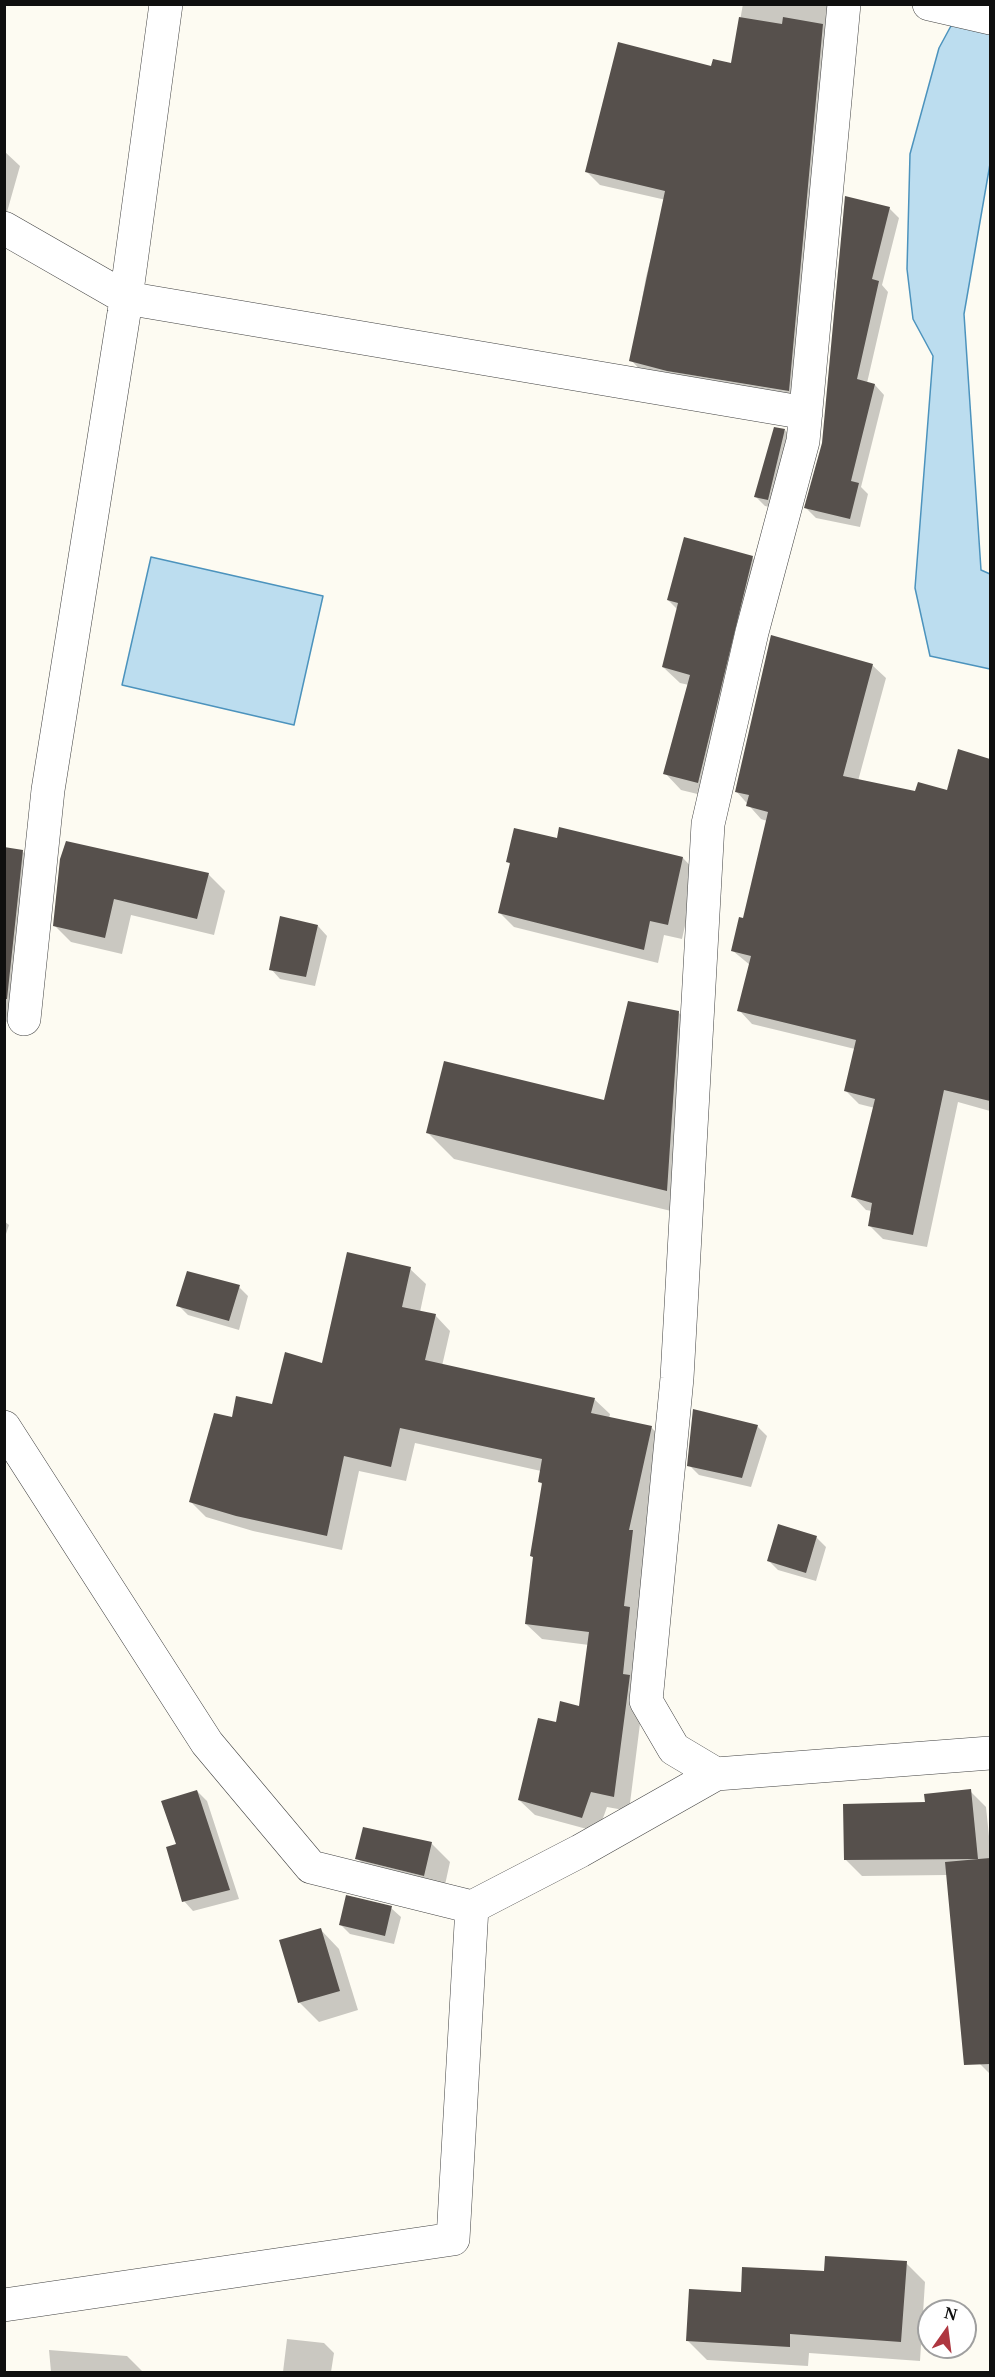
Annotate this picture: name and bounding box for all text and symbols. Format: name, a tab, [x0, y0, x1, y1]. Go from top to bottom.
north arrow	[917, 2299, 977, 2359]
text: N	[942, 2301, 960, 2326]

